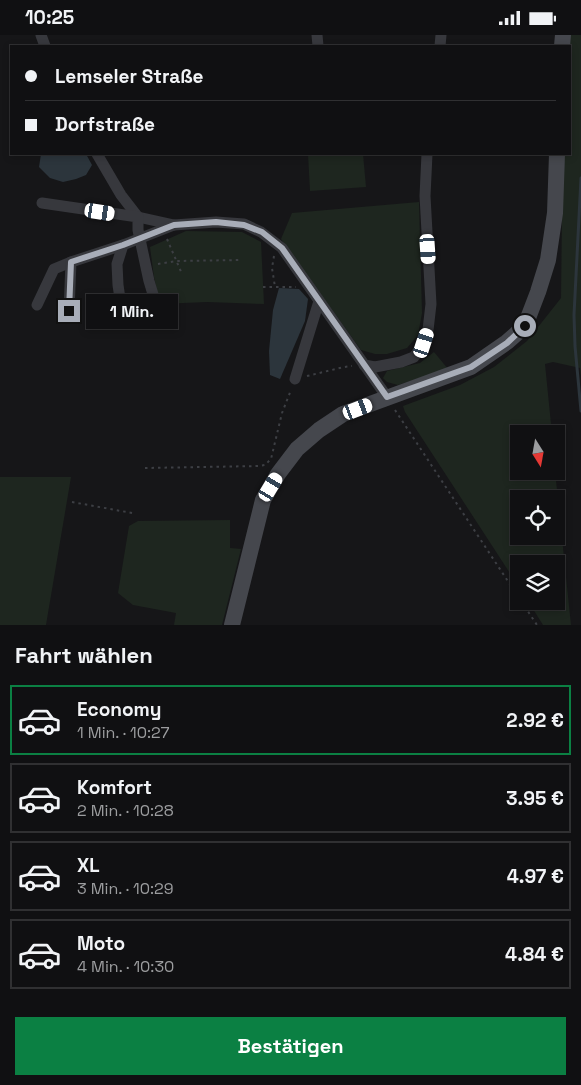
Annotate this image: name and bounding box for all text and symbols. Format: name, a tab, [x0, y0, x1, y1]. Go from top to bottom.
text: 10:25	[25, 5, 74, 30]
text: Lemseler Straße	[55, 64, 204, 89]
text: Dorfstraße	[55, 112, 155, 137]
car	[84, 202, 115, 222]
car	[419, 234, 436, 264]
callout: 1 Min.	[86, 293, 179, 329]
route end	[58, 300, 80, 322]
text: 1 Min.	[110, 301, 154, 322]
route start	[514, 315, 536, 337]
car	[412, 326, 435, 360]
car	[341, 397, 374, 421]
north arrow	[510, 425, 565, 480]
map controls	[510, 425, 565, 610]
car	[256, 470, 285, 504]
button: locate	[510, 490, 565, 545]
button: layers	[510, 555, 565, 610]
text: Fahrt wählen	[15, 641, 153, 669]
text: Economy	[77, 697, 161, 722]
icon: car	[17, 698, 62, 743]
text: 2.92 €	[506, 708, 564, 733]
text: 1 Min. · 10:27	[77, 722, 170, 743]
text: Komfort	[77, 775, 152, 800]
icon: car	[17, 776, 62, 821]
text: 3.95 €	[506, 786, 564, 811]
text: 2 Min. · 10:28	[77, 800, 174, 821]
text: XL	[77, 853, 100, 878]
icon: car	[17, 854, 62, 899]
text: 4.97 €	[507, 864, 564, 889]
text: 3 Min. · 10:29	[77, 878, 173, 899]
text: Moto	[77, 931, 125, 956]
icon: car	[17, 932, 62, 977]
text: 4.84 €	[505, 942, 564, 967]
text: 4 Min. · 10:30	[77, 956, 174, 977]
button: Bestätigen	[15, 1017, 566, 1075]

